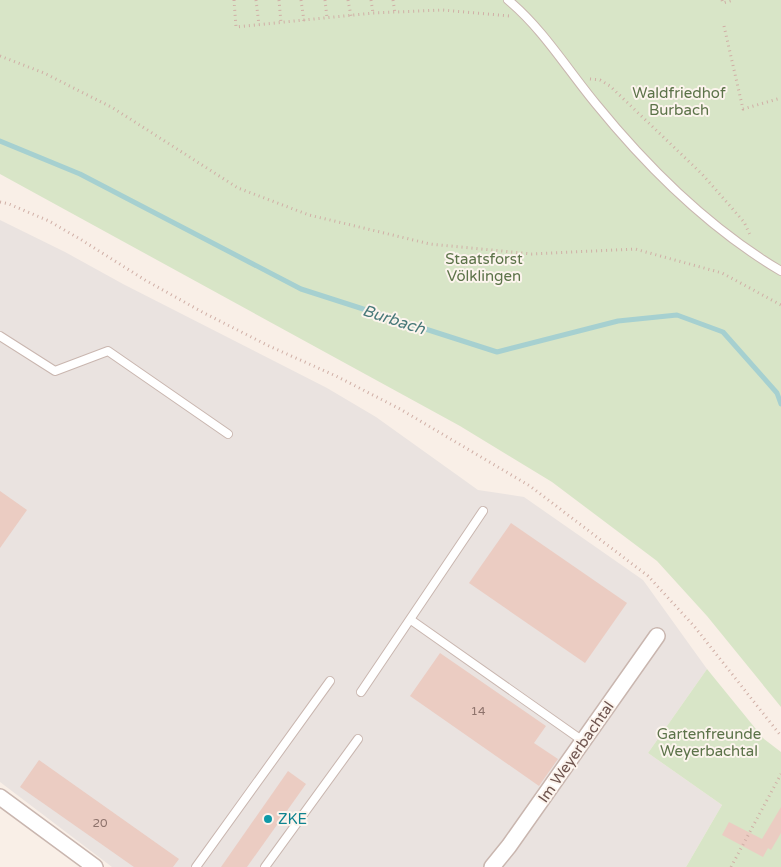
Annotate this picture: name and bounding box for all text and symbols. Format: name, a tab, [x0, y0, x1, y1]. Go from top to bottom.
park label: Waldfriedhof Burbach	[632, 84, 726, 119]
park label: Staatsforst Völklingen	[445, 250, 523, 285]
water label: Burbach	[360, 301, 429, 340]
street label: Im Weyerbachtal	[534, 698, 618, 806]
house number: 14	[470, 704, 486, 718]
park label: Gartenfreunde Weyerbachtal	[657, 725, 761, 760]
place label: ZKE	[278, 810, 307, 828]
marker: ZKE	[262, 813, 274, 825]
house number: 20	[92, 816, 108, 830]

